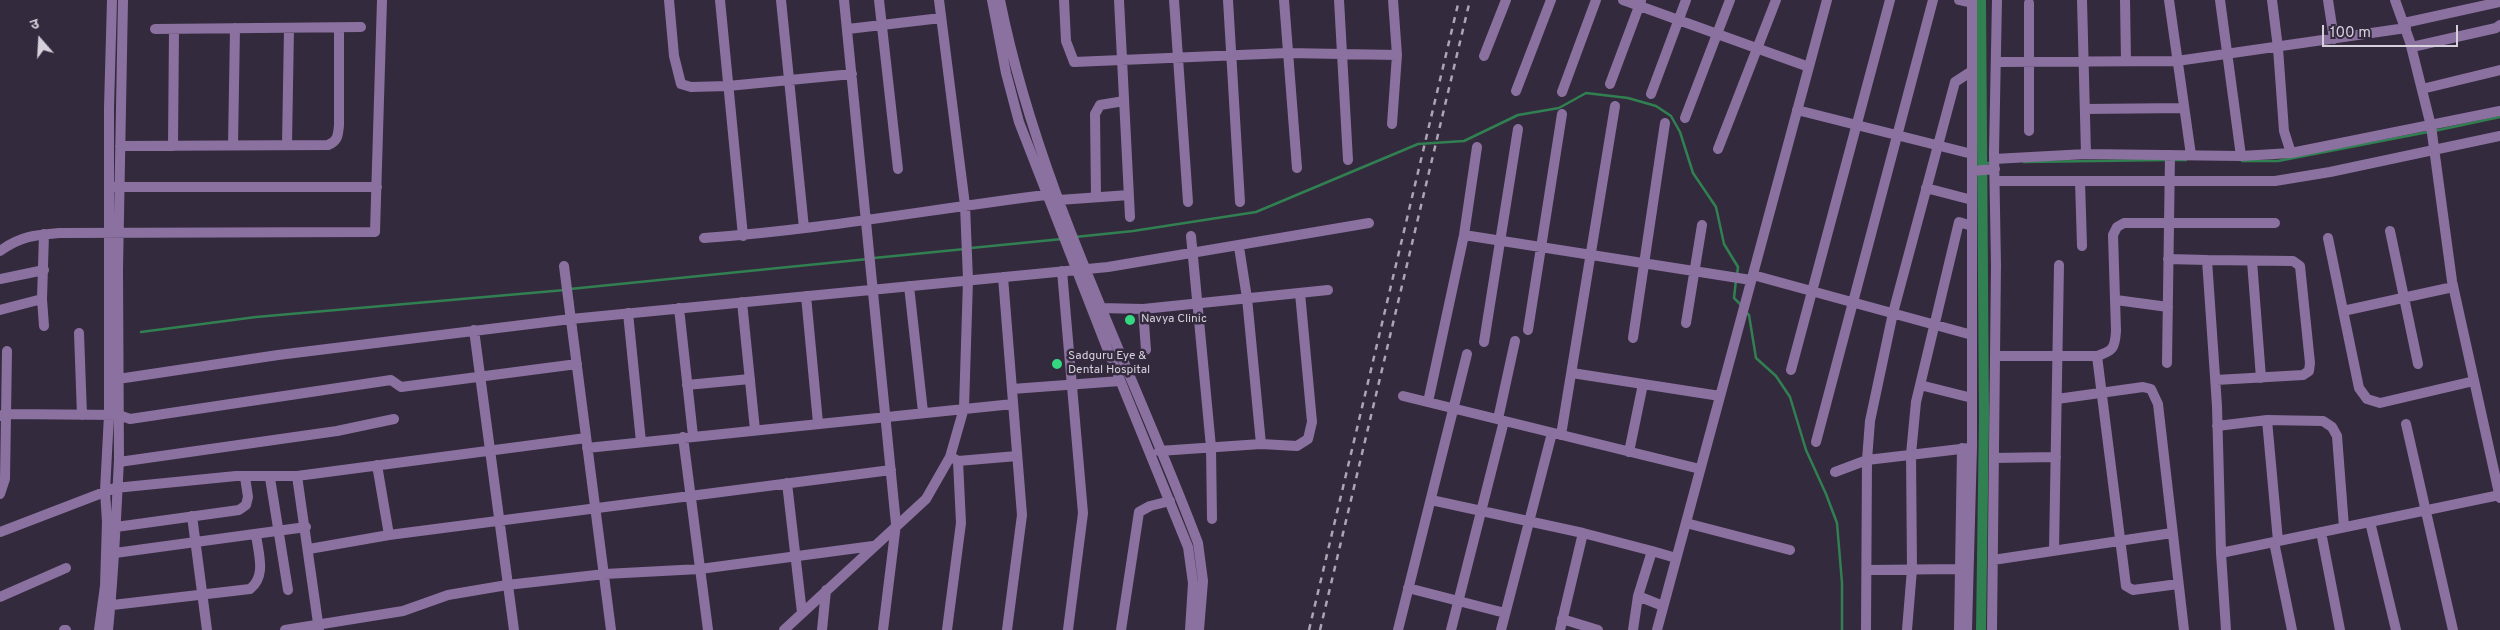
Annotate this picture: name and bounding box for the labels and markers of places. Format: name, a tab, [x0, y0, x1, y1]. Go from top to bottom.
marker: Navya Clinic	[1123, 313, 1137, 327]
place label: Navya Clinic	[1141, 313, 1207, 327]
place label: Sadguru Eye & Dental Hospital	[1068, 350, 1150, 378]
marker: Sadguru Eye & Dental Hospital	[1050, 357, 1064, 371]

